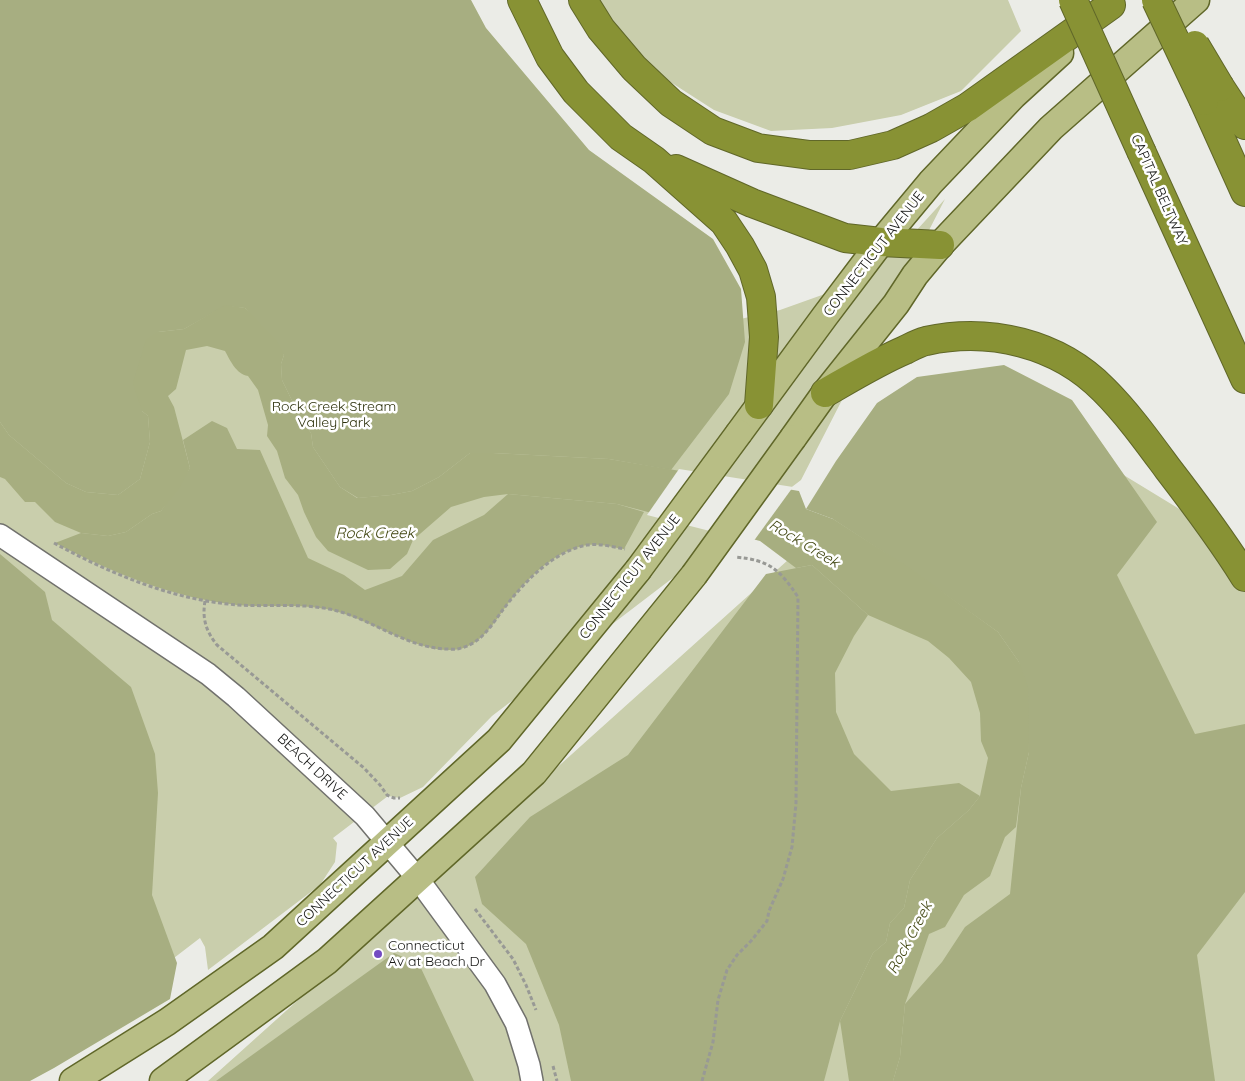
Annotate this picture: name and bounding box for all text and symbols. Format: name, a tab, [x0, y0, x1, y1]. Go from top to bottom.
street label: CAPITAL BELTWAY	[1127, 132, 1191, 248]
street label: CONNECTICUT AVENUE	[820, 188, 928, 320]
park label: Rock Creek Stream Valley Park	[272, 399, 396, 432]
street label: CONNECTICUT AVENUE	[576, 511, 684, 643]
water label: Rock Creek	[765, 516, 843, 572]
water label: Rock Creek	[335, 524, 415, 542]
street label: BEACH DRIVE	[274, 730, 350, 804]
street label: CONNECTICUT AVENUE	[293, 813, 417, 931]
water label: Rock Creek	[883, 899, 937, 977]
place label: Connecticut Av at Beach Dr	[388, 938, 485, 970]
marker: Connecticut Av at Beach Dr	[372, 948, 384, 960]

